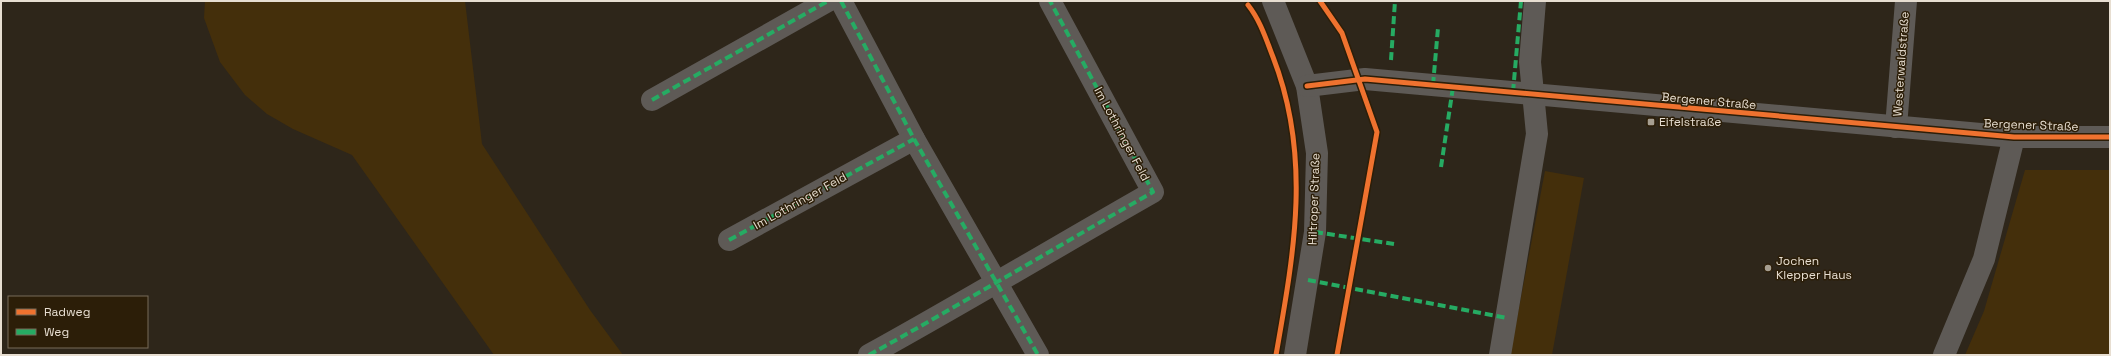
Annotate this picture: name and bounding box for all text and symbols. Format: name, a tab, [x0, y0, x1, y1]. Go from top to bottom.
street label: Westerwaldstraße	[1889, 11, 1913, 117]
street label: Im Lothringer Feld	[1090, 84, 1154, 184]
street label: Bergener Straße	[1661, 89, 1757, 113]
place label: Eifelstraße	[1659, 114, 1721, 130]
street label: Bergener Straße	[1983, 115, 2079, 135]
marker: Eifelstraße	[1646, 117, 1656, 127]
street label: Hiltroper Straße	[1304, 153, 1324, 245]
street label: Im Lothringer Feld	[750, 169, 850, 233]
place label: Jochen Klepper Haus	[1776, 253, 1852, 283]
marker: Jochen Klepper Haus	[1763, 263, 1773, 273]
legend	[8, 296, 148, 348]
text: Radweg	[44, 304, 90, 320]
text: Weg	[44, 324, 69, 340]

